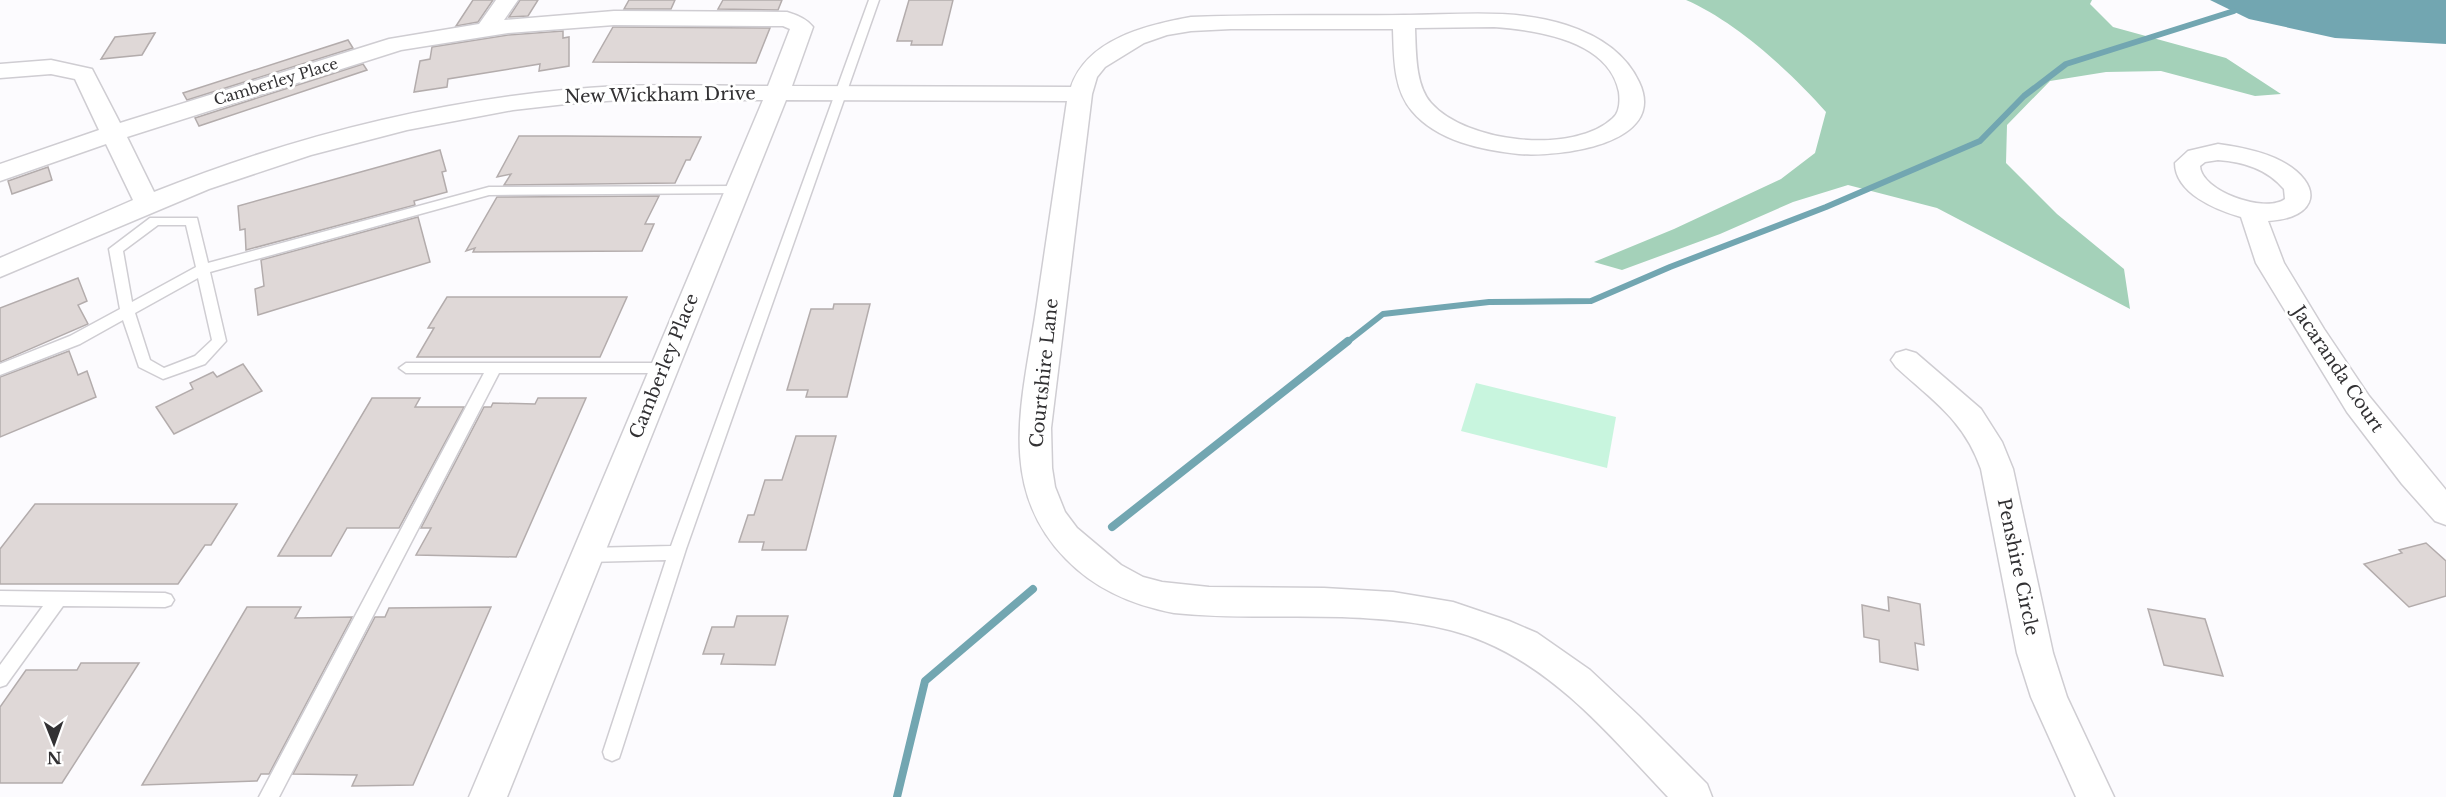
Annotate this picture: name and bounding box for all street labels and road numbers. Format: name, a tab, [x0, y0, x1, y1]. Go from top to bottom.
street label: Camberley Place	[211, 54, 340, 109]
street label: New Wickham Drive	[564, 82, 756, 108]
street label: Camberley Place	[625, 290, 703, 442]
street label: Courtshire Lane	[1025, 297, 1063, 449]
street label: Jacaranda Court	[2286, 300, 2389, 437]
street label: Penshire Circle	[1993, 496, 2043, 638]

